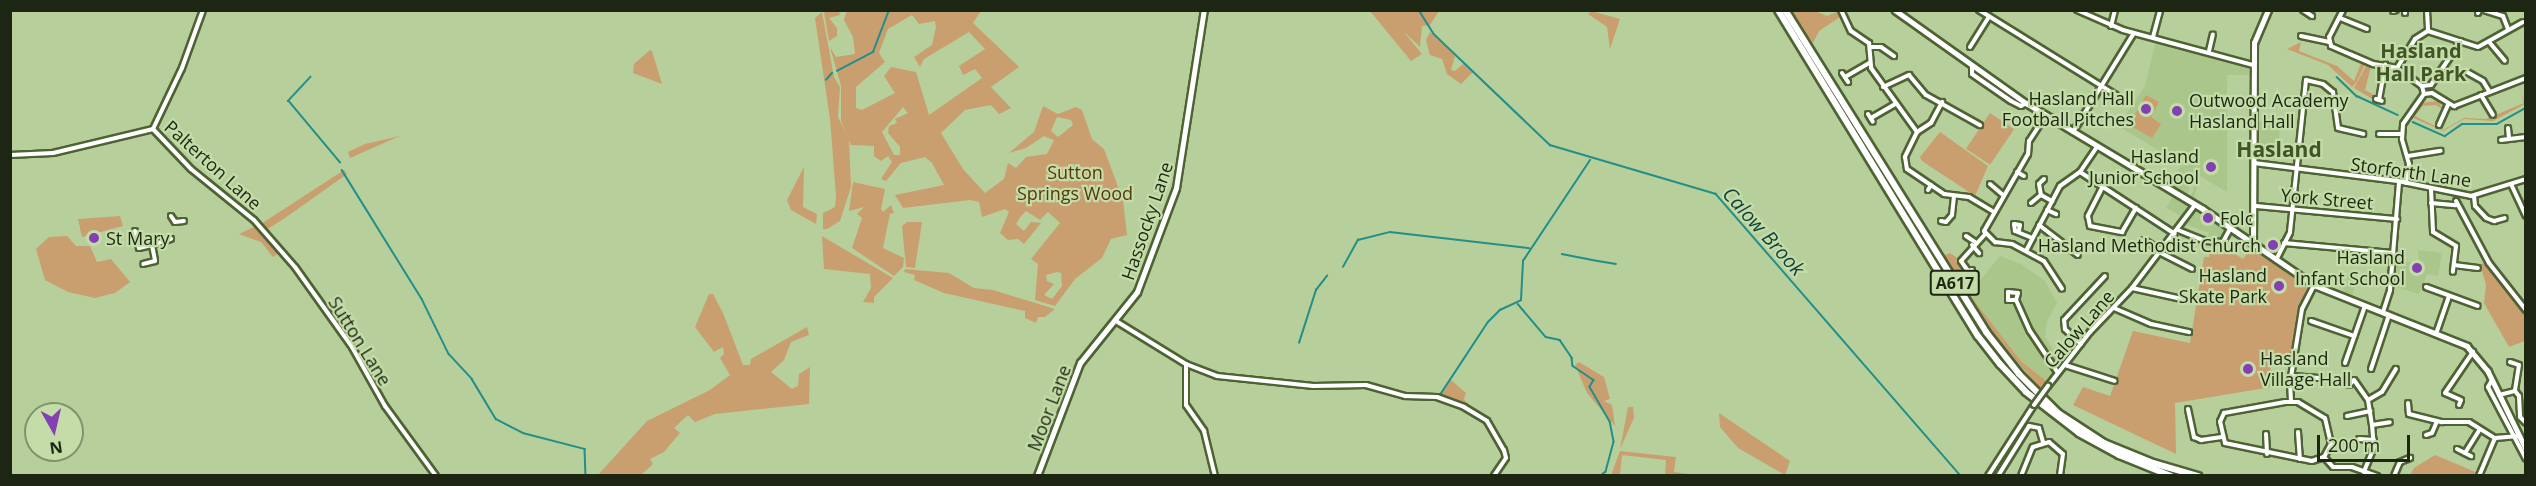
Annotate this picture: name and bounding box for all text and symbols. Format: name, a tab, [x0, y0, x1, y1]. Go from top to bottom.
district label: Hasland Hall Park	[2376, 38, 2466, 85]
place label: Hasland Hall Football Pitches	[2002, 88, 2134, 130]
place label: Outwood Academy Hasland Hall	[2189, 90, 2349, 132]
marker: Hasland Hall Football Pitches	[2139, 102, 2153, 116]
marker: Outwood Academy Hasland Hall	[2170, 104, 2184, 118]
street label: Palterton Lane	[160, 116, 266, 214]
district label: Hasland	[2236, 136, 2322, 162]
place label: Hasland Junior School	[2089, 146, 2199, 188]
street label: Storforth Lane	[2349, 153, 2473, 191]
street label: Hassocky Lane	[1117, 159, 1177, 283]
marker: Hasland Junior School	[2204, 160, 2218, 174]
park label: Sutton Springs Wood	[1017, 162, 1133, 204]
water label: Calow Brook	[1718, 182, 1810, 280]
street label: York Street	[2280, 184, 2374, 214]
place label: Folc	[2220, 207, 2253, 229]
marker: Folc	[2201, 211, 2215, 225]
place label: St Mary	[106, 227, 170, 249]
marker: St Mary	[87, 231, 101, 245]
place label: Hasland Methodist Church	[2038, 234, 2261, 256]
marker: Hasland Methodist Church	[2266, 238, 2280, 252]
place label: Hasland Infant School	[2295, 247, 2405, 290]
marker: Hasland Infant School	[2410, 261, 2424, 275]
place label: Hasland Skate Park	[2179, 265, 2267, 308]
road number: A617	[1930, 270, 1980, 296]
marker: Hasland Skate Park	[2272, 279, 2286, 293]
street label: Calow Lane	[2039, 286, 2119, 372]
street label: Sutton Lane	[324, 293, 396, 389]
place label: Hasland Village Hall	[2260, 348, 2351, 391]
street label: Moor Lane	[1023, 362, 1075, 454]
marker: Hasland Village Hall	[2241, 362, 2255, 376]
north arrow	[24, 402, 84, 462]
scale bar	[2320, 423, 2413, 461]
text: 200 m	[2328, 433, 2380, 457]
text: N	[48, 436, 64, 460]

